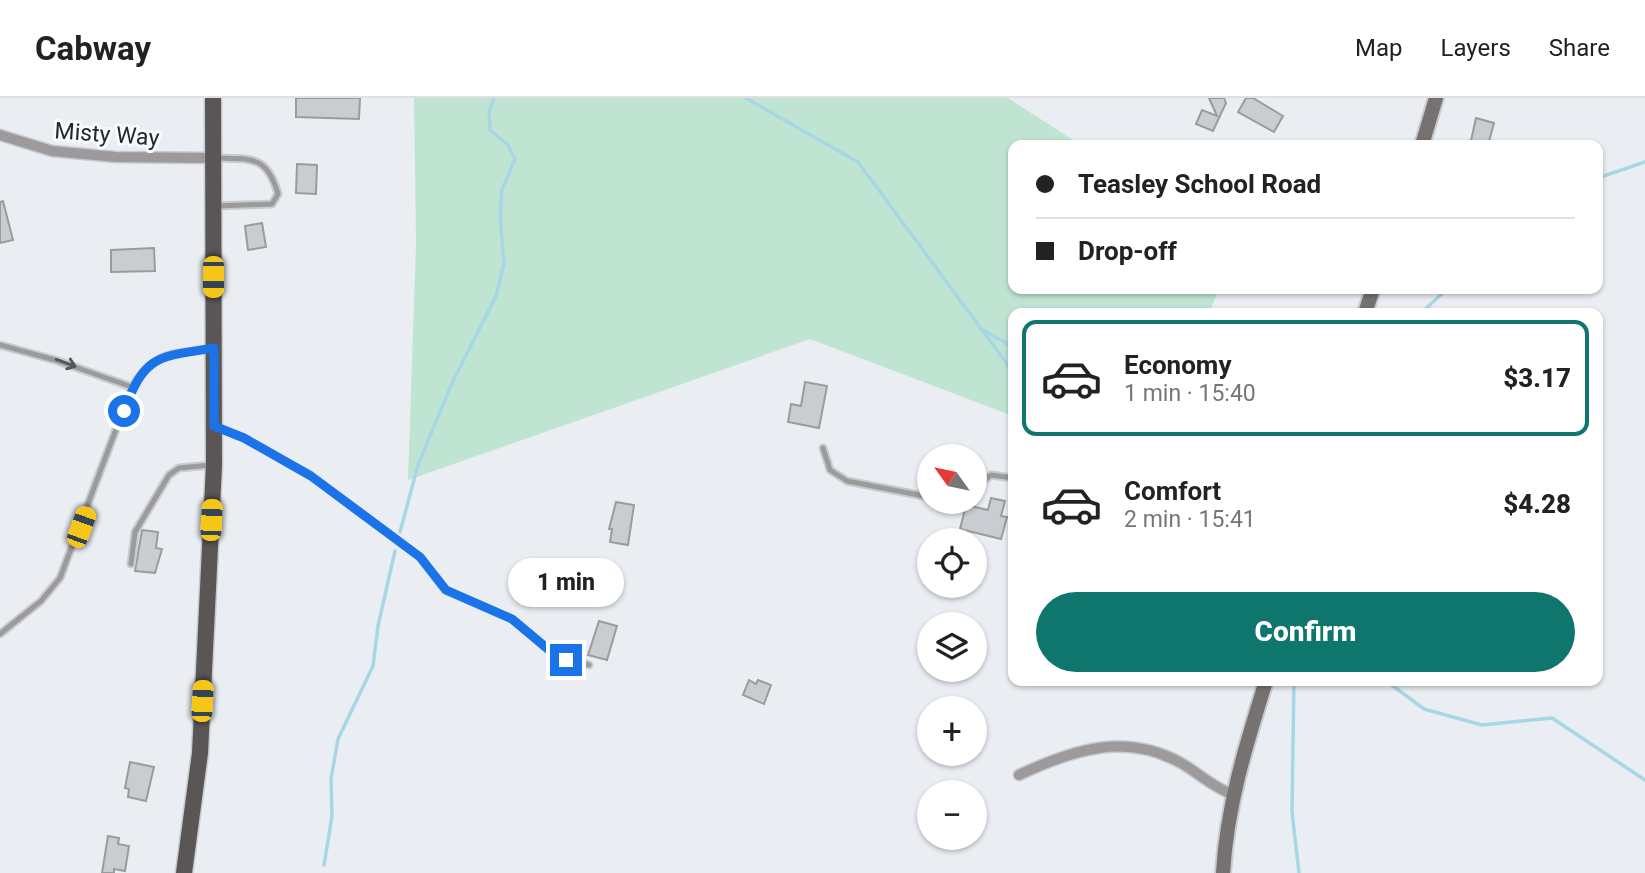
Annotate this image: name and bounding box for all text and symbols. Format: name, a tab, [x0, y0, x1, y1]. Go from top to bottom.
text: Cabway	[35, 29, 151, 68]
text: Map	[1355, 34, 1403, 62]
text: Layers	[1441, 34, 1511, 62]
text: Share	[1549, 34, 1610, 62]
street label: Misty Way	[54, 117, 160, 152]
text: Teasley School Road	[1078, 169, 1321, 199]
text: Drop-off	[1078, 236, 1177, 266]
car	[203, 256, 224, 298]
icon: car	[1040, 347, 1103, 410]
text: Economy	[1124, 350, 1231, 380]
one-way arrow	[54, 358, 76, 371]
text: $3.17	[1503, 363, 1571, 393]
text: 1 min · 15:40	[1124, 380, 1256, 407]
route start	[108, 395, 140, 427]
north arrow	[917, 444, 987, 514]
map controls	[917, 444, 987, 850]
icon: car	[1040, 473, 1103, 536]
text: Comfort	[1124, 476, 1221, 506]
text: $4.28	[1503, 489, 1571, 519]
car	[200, 498, 223, 542]
car	[64, 504, 99, 550]
text: 2 min · 15:41	[1124, 506, 1256, 533]
button: locate	[917, 528, 987, 598]
callout: 1 min	[508, 559, 624, 608]
text: 1 min	[537, 569, 595, 596]
button: Confirm	[1036, 592, 1575, 672]
button: layers	[917, 612, 987, 682]
route end	[550, 644, 582, 676]
car	[191, 679, 214, 723]
button: +	[917, 696, 987, 766]
button: −	[917, 780, 987, 850]

